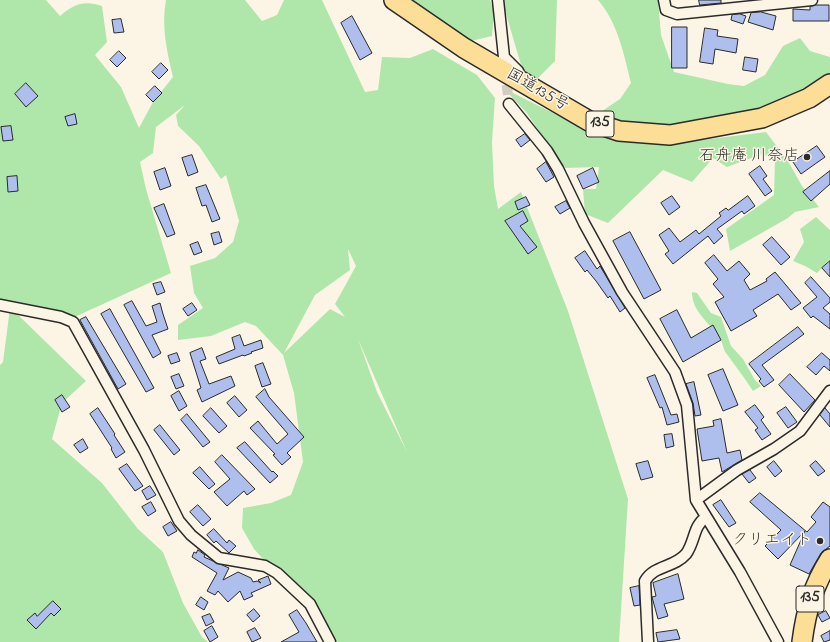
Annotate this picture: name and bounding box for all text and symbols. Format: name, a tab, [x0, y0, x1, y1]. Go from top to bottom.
street label: 国道135号	[502, 65, 572, 117]
road number: 135	[586, 111, 614, 137]
place label: 石舟庵 川奈店	[699, 147, 799, 167]
marker: 石舟庵 川奈店	[802, 152, 812, 162]
place label: クリエイト	[732, 531, 812, 551]
marker: クリエイト	[815, 536, 825, 546]
road number: 135	[796, 586, 824, 612]

